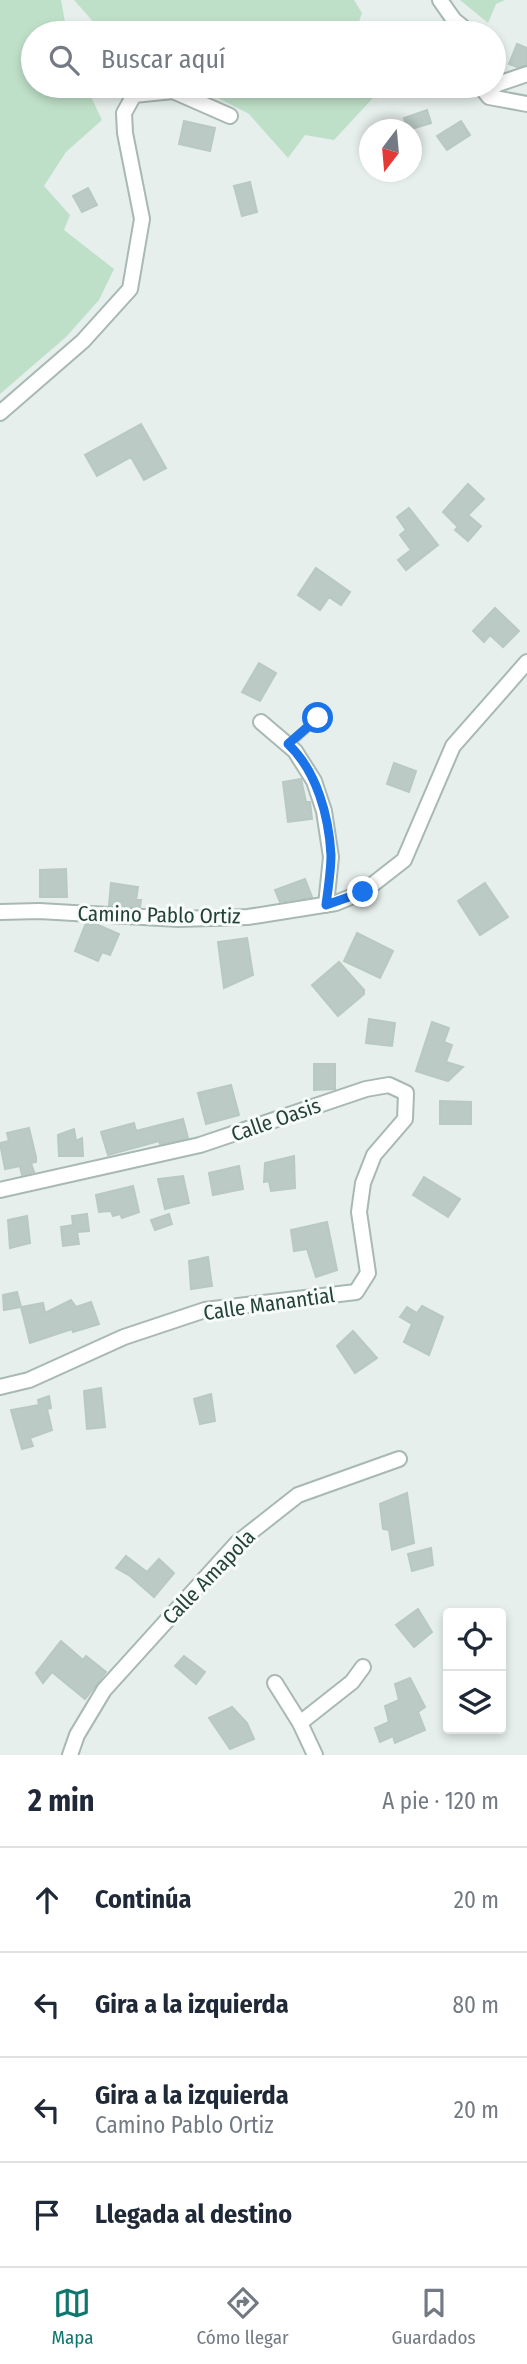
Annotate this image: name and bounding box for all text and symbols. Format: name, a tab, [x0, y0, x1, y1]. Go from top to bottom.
search box	[21, 21, 506, 98]
icon: search	[45, 41, 83, 79]
text: Buscar aquí	[101, 44, 226, 75]
north arrow	[359, 119, 422, 182]
route start	[302, 702, 333, 733]
route end	[347, 876, 378, 907]
street label: Camino Pablo Ortiz	[77, 901, 241, 929]
street label: Calle Oasis	[228, 1093, 324, 1147]
street label: Calle Manantial	[202, 1282, 337, 1326]
street label: Calle Amapola	[157, 1524, 261, 1630]
map controls	[443, 1608, 506, 1734]
button: locate	[443, 1608, 506, 1671]
button: layers	[443, 1671, 506, 1734]
text: 2 min	[28, 1783, 95, 1819]
text: A pie · 120 m	[382, 1787, 499, 1815]
icon: ahead	[28, 1881, 66, 1919]
text: Continúa	[95, 1884, 192, 1915]
text: 20 m	[454, 1886, 499, 1914]
icon: left	[28, 1986, 66, 2024]
text: Gira a la izquierda	[95, 1989, 289, 2020]
text: 80 m	[452, 1991, 499, 2019]
text: Gira a la izquierda	[95, 2080, 289, 2111]
icon: left	[28, 2091, 66, 2129]
text: 20 m	[454, 2096, 499, 2124]
text: Camino Pablo Ortiz	[95, 2111, 274, 2139]
icon: arrive	[28, 2196, 66, 2234]
text: Llegada al destino	[95, 2199, 292, 2230]
tab: Mapa	[51, 2284, 94, 2349]
tab: Cómo llegar	[196, 2284, 289, 2349]
tab: Guardados	[392, 2284, 476, 2349]

